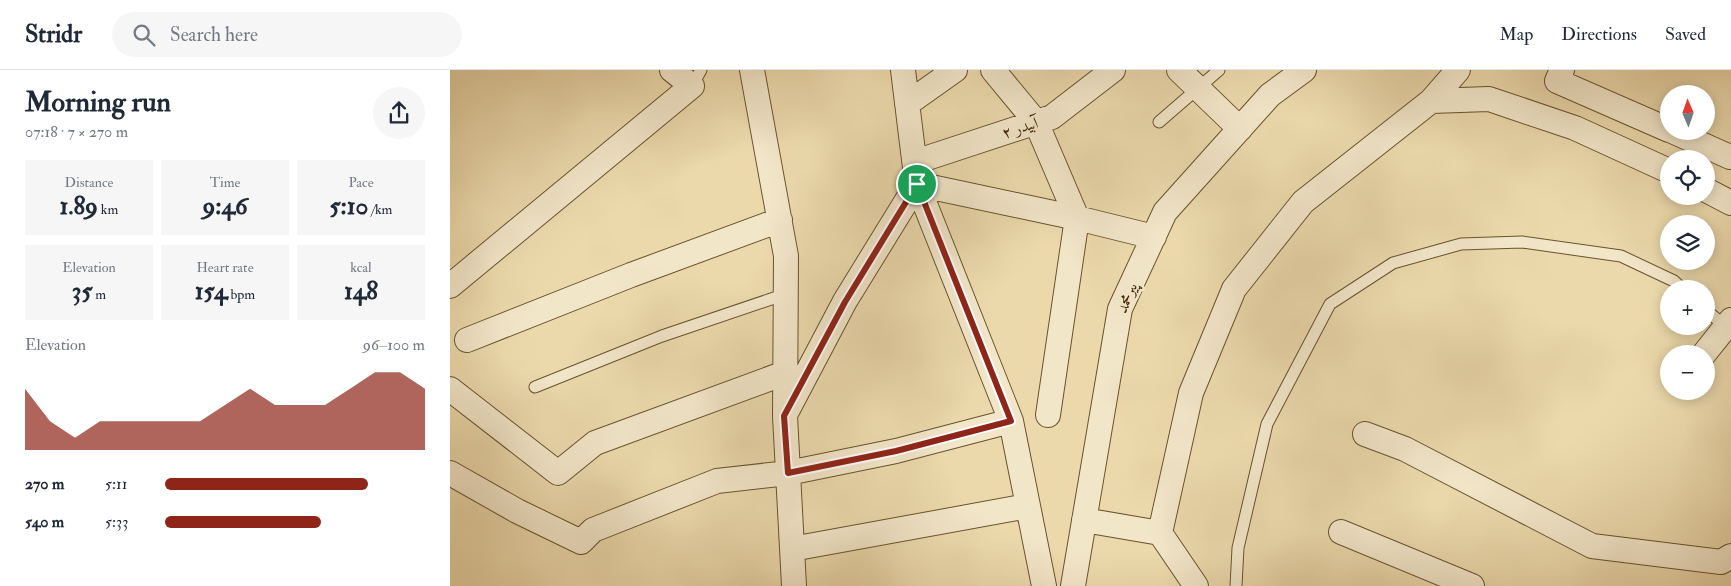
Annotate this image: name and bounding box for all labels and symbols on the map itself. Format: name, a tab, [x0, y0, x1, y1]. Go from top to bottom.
north arrow	[1660, 85, 1715, 140]
street label: آبیدر ۲	[999, 112, 1042, 143]
pin	[896, 163, 938, 205]
street label: پیرمحمد	[1112, 279, 1143, 317]

